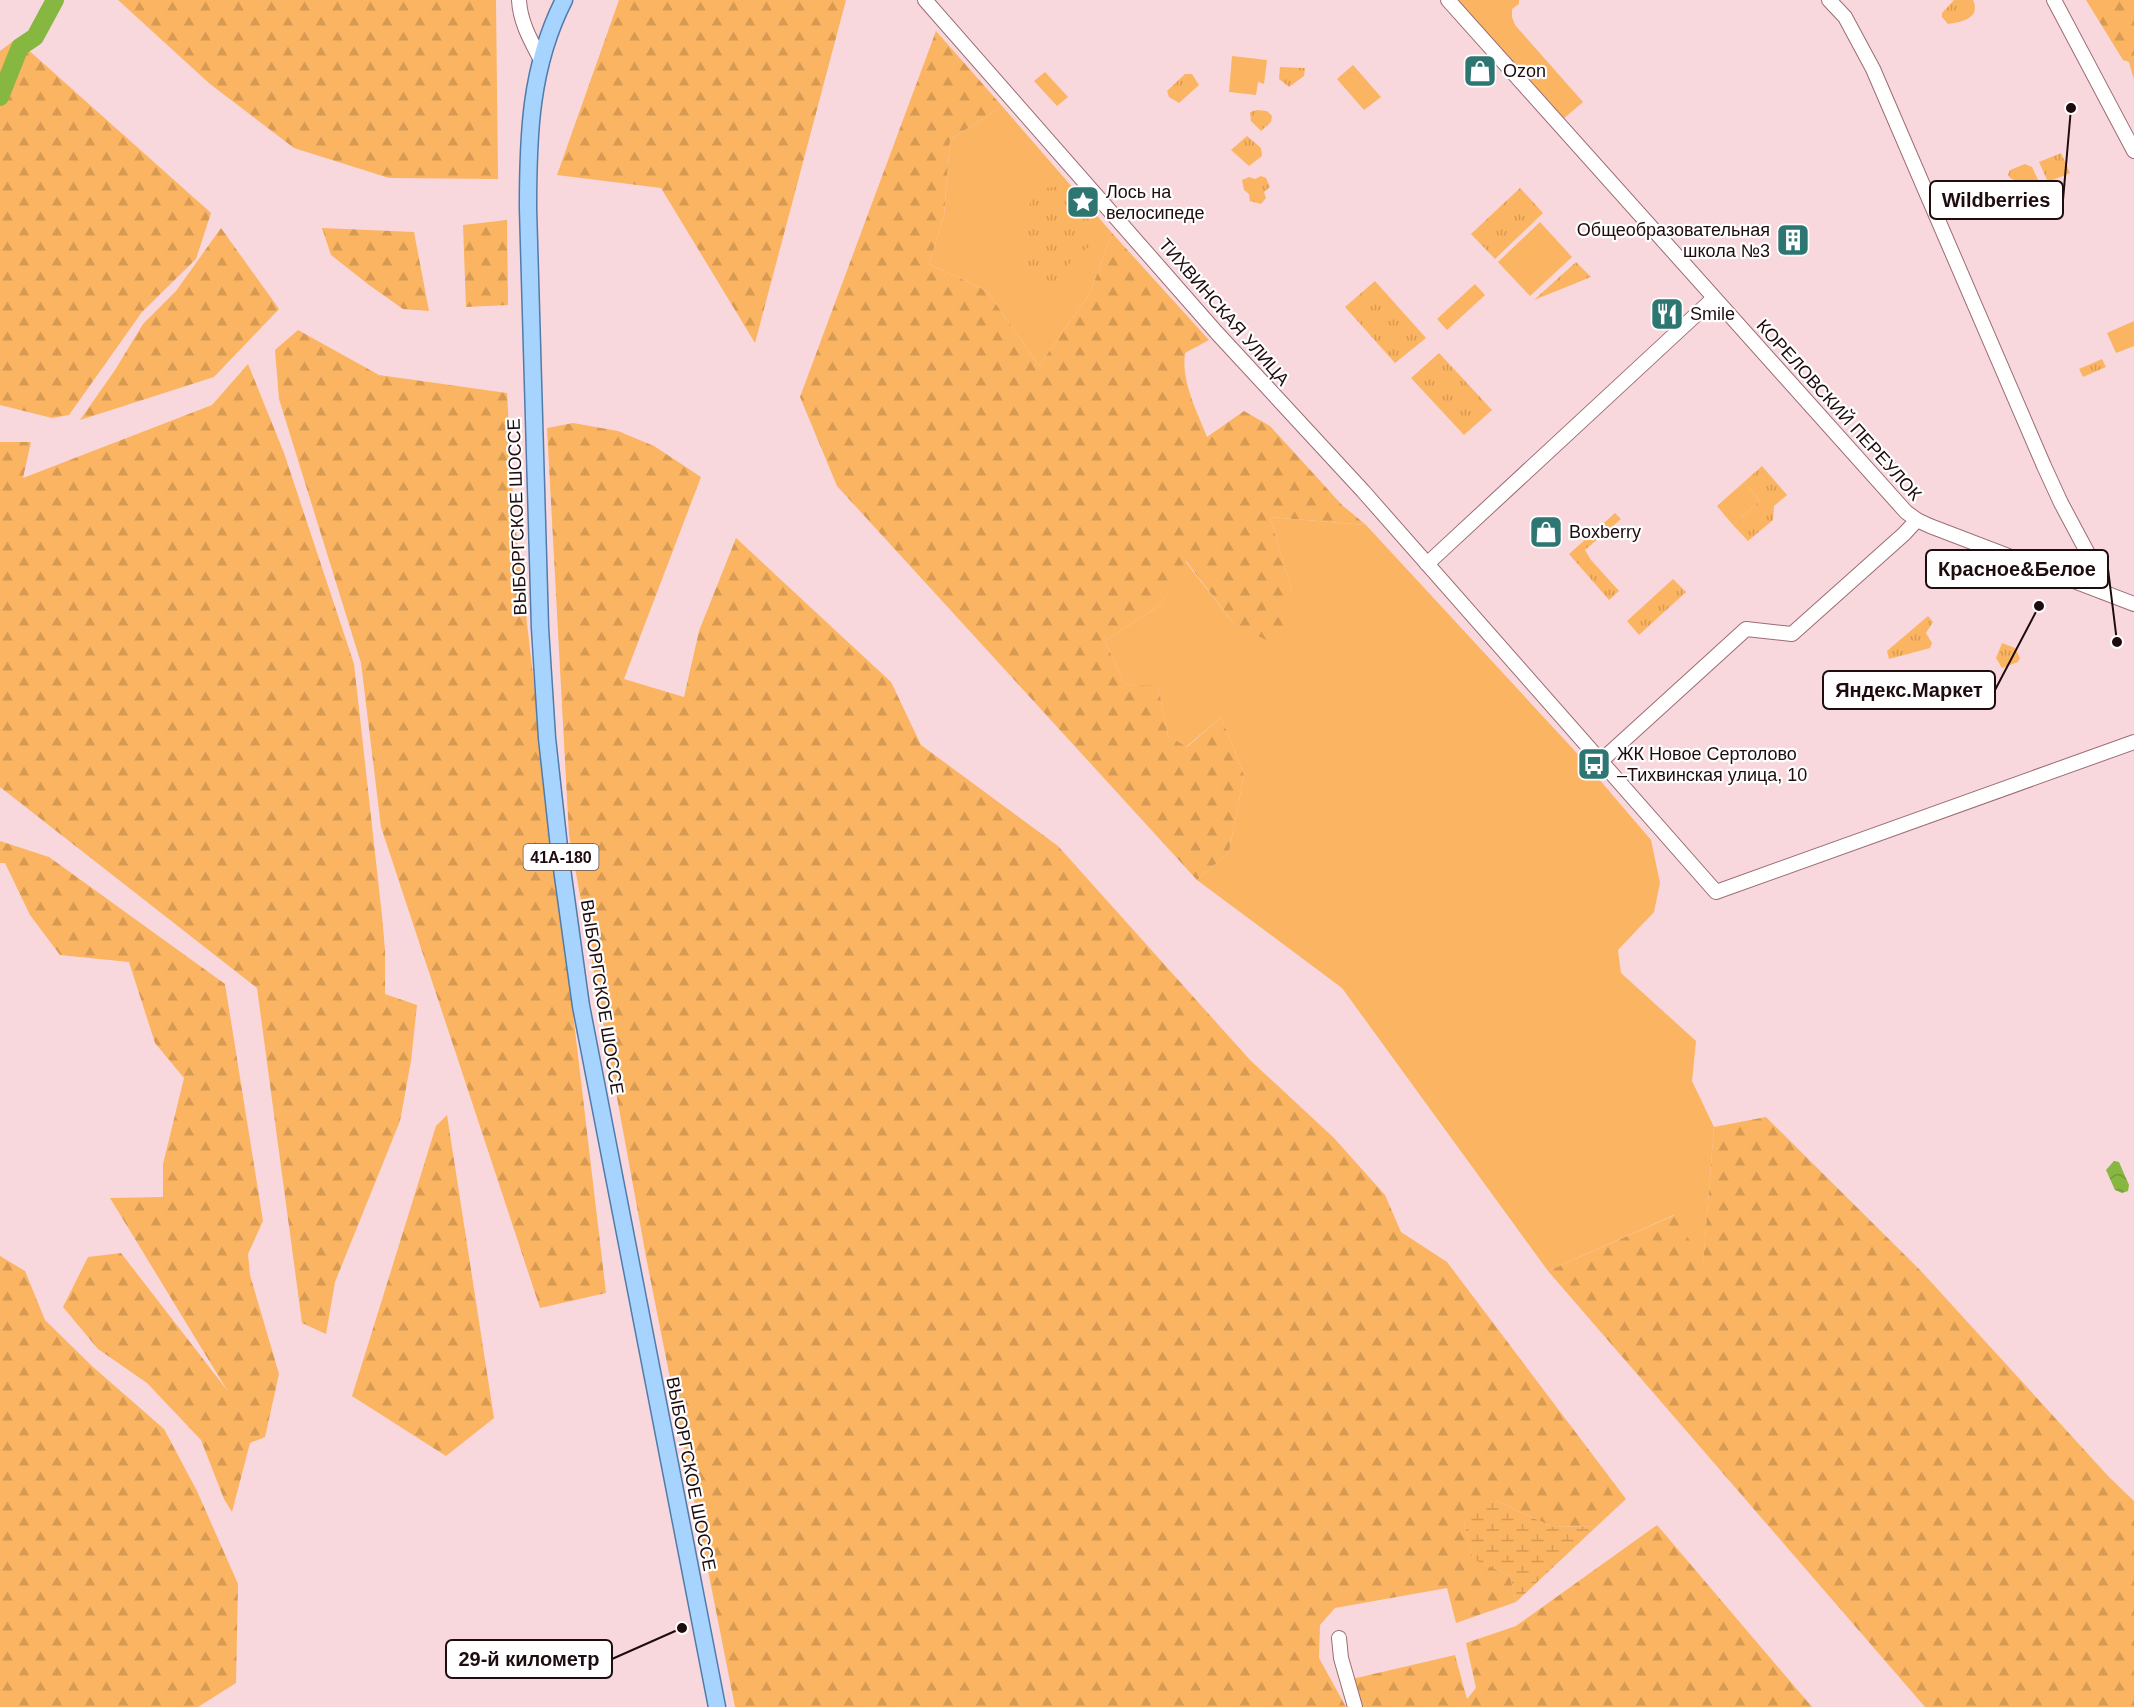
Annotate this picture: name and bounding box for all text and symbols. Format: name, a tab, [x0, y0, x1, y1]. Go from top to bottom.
shop icon: Ozon	[1462, 53, 1498, 89]
place label: Ozon	[1503, 61, 1546, 81]
callout: Wildberries	[1930, 181, 2063, 219]
place label: Лось на велосипеде	[1106, 182, 1204, 223]
place icon: Лось на велосипеде	[1065, 184, 1101, 220]
text: Wildberries	[1942, 189, 2050, 211]
place label: Общеобразовательная школа №3	[1577, 220, 1770, 261]
building icon: Общеобразовательная школа №3	[1775, 222, 1811, 258]
street label: ТИХВИНСКАЯ УЛИЦА	[1155, 234, 1293, 390]
restaurant icon: Smile	[1649, 296, 1685, 332]
place label: Smile	[1690, 304, 1735, 324]
street label: КОРЕЛОВСКИЙ ПЕРЕУЛОК	[1753, 315, 1926, 505]
street label: ВЫБОРГСКОЕ ШОССЕ	[504, 418, 530, 616]
shop icon: Boxberry	[1528, 514, 1564, 550]
place label: Boxberry	[1569, 522, 1641, 542]
callout: Красное&Белое	[1926, 550, 2108, 588]
text: Красное&Белое	[1938, 558, 2096, 580]
callout: Яндекс.Маркет	[1823, 671, 1995, 709]
text: Яндекс.Маркет	[1835, 679, 1983, 701]
place label: ЖК Новое Сертолово –Тихвинская улица, 10	[1617, 744, 1807, 785]
bus stop icon: ЖК Новое Сертолово –Тихвинская улица, 10	[1576, 746, 1612, 782]
road number: 41А-180	[524, 844, 598, 870]
street label: ВЫБОРГСКОЕ ШОССЕ	[577, 898, 627, 1096]
street label: ВЫБОРГСКОЕ ШОССЕ	[662, 1375, 720, 1573]
callout: 29-й километр	[446, 1640, 612, 1678]
text: 29-й километр	[458, 1648, 600, 1670]

